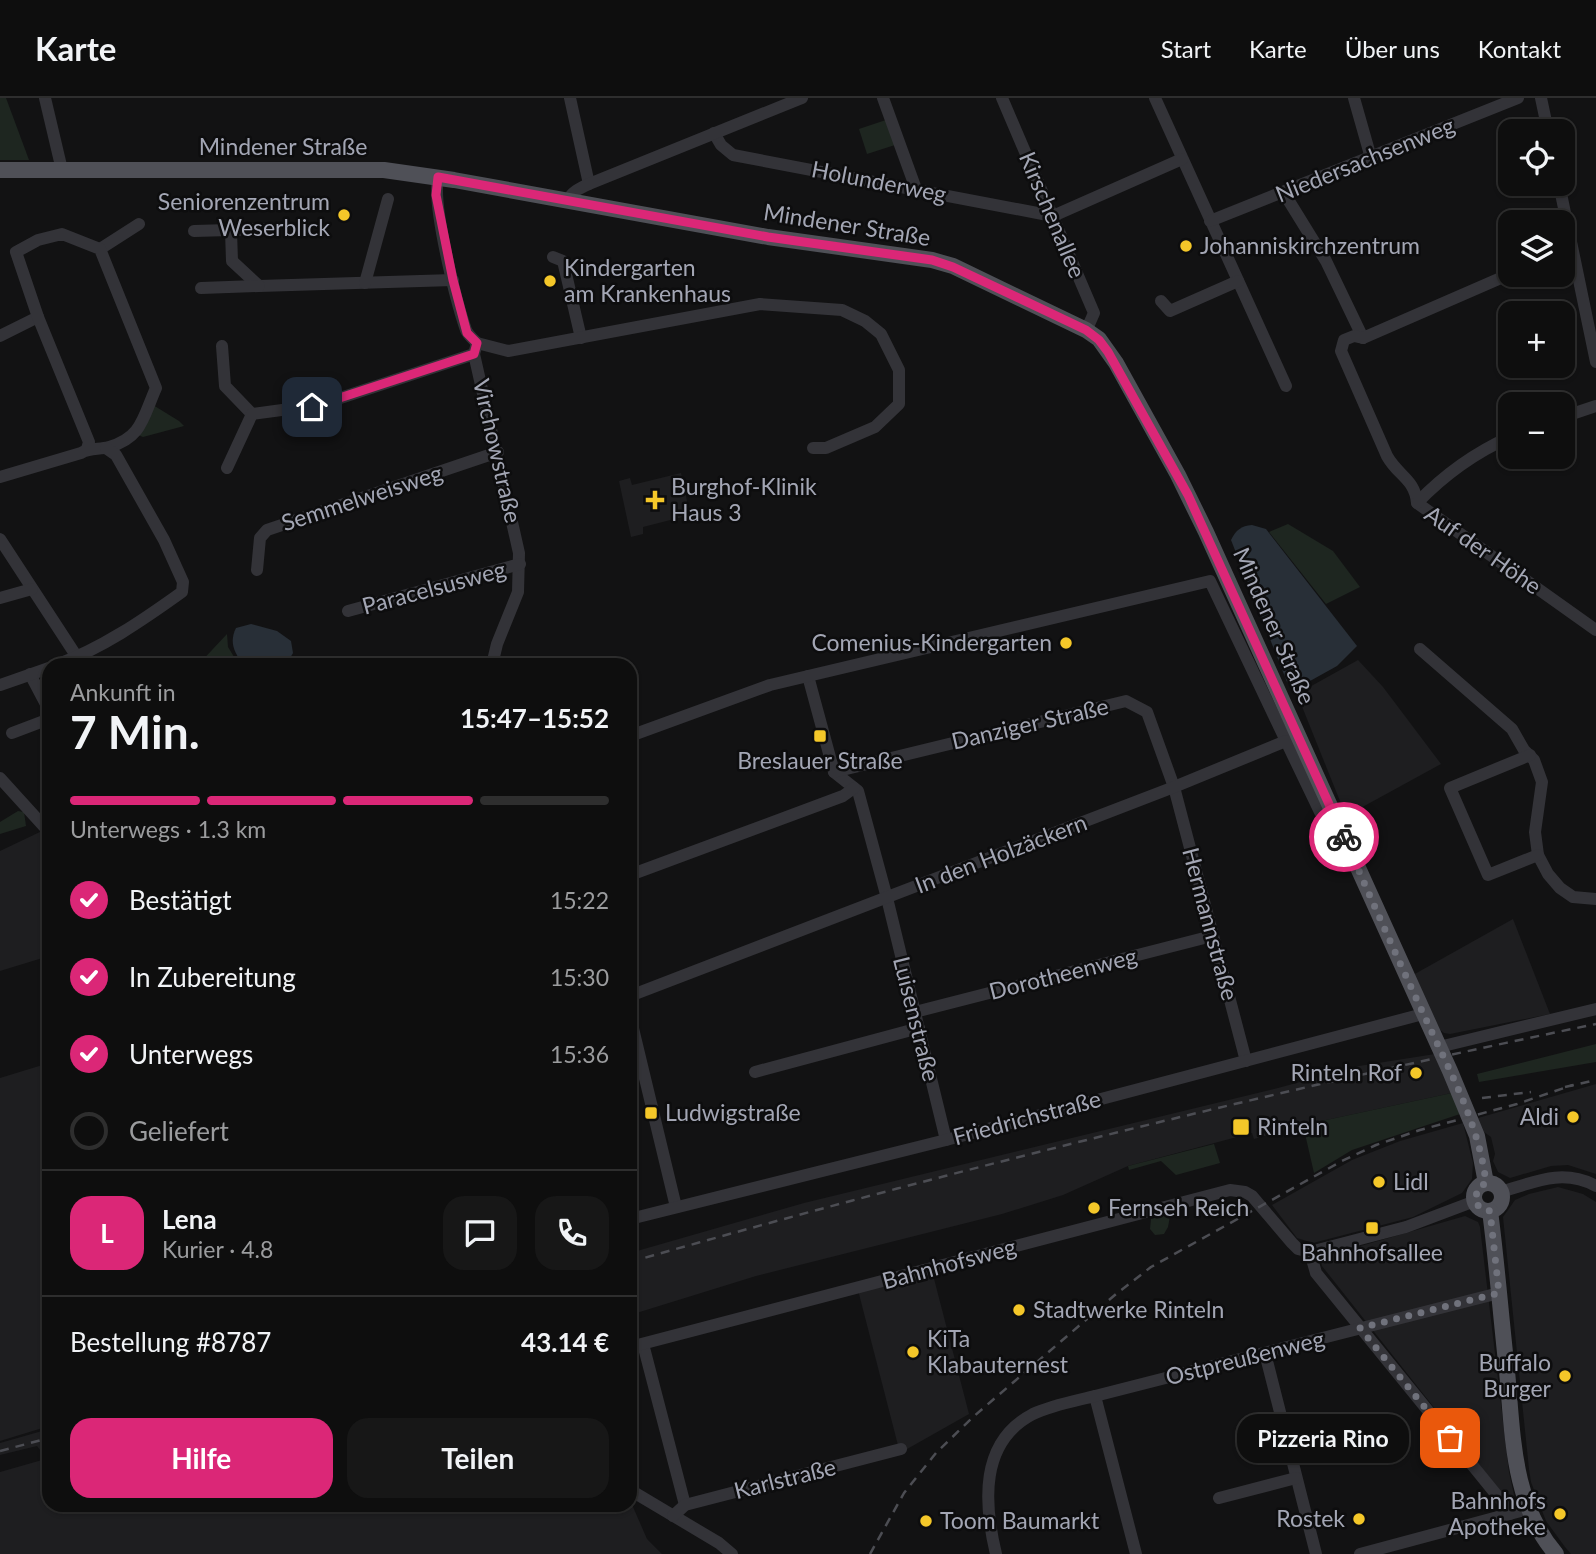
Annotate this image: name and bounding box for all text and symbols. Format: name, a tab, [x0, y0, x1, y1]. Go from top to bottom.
text: Karte	[35, 28, 116, 68]
text: Start	[1161, 34, 1211, 63]
text: Karte	[1249, 34, 1307, 63]
text: Über uns	[1345, 34, 1440, 63]
text: Kontakt	[1478, 34, 1561, 63]
street label: Niedersachsenweg	[1271, 110, 1458, 208]
map controls	[1498, 119, 1575, 469]
button: locate	[1498, 119, 1575, 196]
street label: Mindener Straße	[199, 132, 367, 160]
street label: Kirschenallee	[1014, 147, 1092, 282]
street label: Holunderweg	[809, 154, 949, 208]
place label: Seniorenzentrum Weserblick	[158, 187, 330, 241]
street label: Mindener Straße	[762, 197, 933, 251]
marker: Seniorenzentrum Weserblick	[336, 207, 352, 223]
button: layers	[1498, 210, 1575, 287]
place label: Johanniskirchzentrum	[1200, 231, 1420, 259]
marker: Johanniskirchzentrum	[1178, 238, 1194, 254]
place label: Kindergarten am Krankenhaus	[564, 253, 731, 307]
marker: Kindergarten am Krankenhaus	[542, 273, 558, 289]
button: +	[1498, 301, 1575, 378]
street label: Virchowstraße	[468, 376, 528, 526]
pin	[282, 377, 342, 437]
icon: home	[293, 388, 331, 426]
button: −	[1498, 392, 1575, 469]
street label: Semmelweisweg	[278, 458, 446, 536]
place label: Burghof-Klinik Haus 3	[671, 472, 817, 526]
marker: Burghof-Klinik Haus 3	[645, 490, 665, 510]
street label: Auf der Höhe	[1420, 499, 1547, 600]
street label: Mindener Straße	[1228, 543, 1322, 708]
street label: Paracelsusweg	[359, 554, 509, 620]
place label: Comenius-Kindergarten	[811, 628, 1052, 656]
marker: Comenius-Kindergarten	[1058, 635, 1074, 651]
text: Ankunft in	[70, 678, 176, 706]
street label: Danziger Straße	[948, 691, 1111, 755]
text: 15:47–15:52	[460, 702, 609, 734]
text: 7 Min.	[70, 704, 200, 759]
marker: Breslauer Straße	[812, 728, 828, 744]
place label: Breslauer Straße	[737, 746, 903, 774]
courier	[1309, 802, 1379, 872]
street label: In den Holzäckern	[911, 807, 1090, 899]
text: Unterwegs · 1.3 km	[70, 815, 266, 843]
icon: bike	[1325, 818, 1363, 856]
street label: Hermannstraße	[1177, 844, 1245, 1003]
icon: check	[70, 881, 108, 919]
text: Bestätigt	[129, 884, 232, 916]
text: 15:22	[550, 886, 609, 914]
street label: Dorotheenweg	[986, 941, 1140, 1005]
street label: Luisenstraße	[888, 953, 946, 1084]
icon: check	[70, 958, 108, 996]
text: In Zubereitung	[129, 961, 296, 993]
text: 15:30	[550, 963, 609, 991]
icon: check	[70, 1035, 108, 1073]
text: Unterwegs	[129, 1038, 253, 1070]
text: 15:36	[550, 1040, 609, 1068]
place label: Rinteln Rof	[1291, 1058, 1402, 1086]
marker: Rinteln Rof	[1408, 1065, 1424, 1081]
street label: Friedrichstraße	[950, 1084, 1104, 1150]
place label: Ludwigstraße	[665, 1098, 801, 1126]
place label: Aldi	[1520, 1102, 1559, 1130]
marker: Ludwigstraße	[643, 1105, 659, 1121]
marker: Aldi	[1565, 1109, 1581, 1125]
place label: Rinteln	[1257, 1112, 1328, 1140]
text: Geliefert	[129, 1115, 229, 1147]
marker: Rinteln	[1231, 1117, 1251, 1137]
place label: Lidl	[1393, 1167, 1429, 1195]
marker: Lidl	[1371, 1174, 1387, 1190]
place label: Fernseh Reich	[1108, 1193, 1249, 1221]
button: chat	[443, 1196, 517, 1270]
button: phone	[535, 1196, 609, 1270]
marker: Fernseh Reich	[1086, 1200, 1102, 1216]
text: Lena	[162, 1203, 217, 1235]
text: L	[100, 1217, 114, 1249]
marker: Bahnhofsallee	[1364, 1220, 1380, 1236]
street label: Bahnhofsweg	[879, 1232, 1019, 1294]
text: Kurier · 4.8	[162, 1235, 273, 1263]
place label: Bahnhofsallee	[1301, 1238, 1443, 1266]
place label: Stadtwerke Rinteln	[1033, 1295, 1224, 1323]
marker: Stadtwerke Rinteln	[1011, 1302, 1027, 1318]
place label: KiTa Klabauternest	[927, 1324, 1069, 1378]
street label: Ostpreußenweg	[1163, 1324, 1327, 1390]
text: Bestellung #8787	[70, 1326, 271, 1358]
text: 43.14 €	[521, 1326, 609, 1358]
marker: KiTa Klabauternest	[905, 1344, 921, 1360]
place label: Buffalo Burger	[1478, 1348, 1552, 1402]
marker: Buffalo Burger	[1557, 1368, 1573, 1384]
pin	[1420, 1408, 1480, 1468]
callout: Pizzeria Rino	[1236, 1414, 1408, 1462]
button: Hilfe	[70, 1418, 333, 1498]
button: Teilen	[347, 1418, 609, 1498]
icon: bag	[1431, 1419, 1469, 1457]
text: Pizzeria Rino	[1257, 1424, 1389, 1452]
street label: Karlstraße	[731, 1452, 838, 1504]
place label: Bahnhofs Apotheke	[1448, 1486, 1546, 1540]
place label: Rostek	[1276, 1504, 1345, 1532]
place label: Toom Baumarkt	[940, 1506, 1100, 1534]
marker: Bahnhofs Apotheke	[1552, 1506, 1568, 1522]
marker: Rostek	[1351, 1511, 1367, 1527]
marker: Toom Baumarkt	[918, 1513, 934, 1529]

